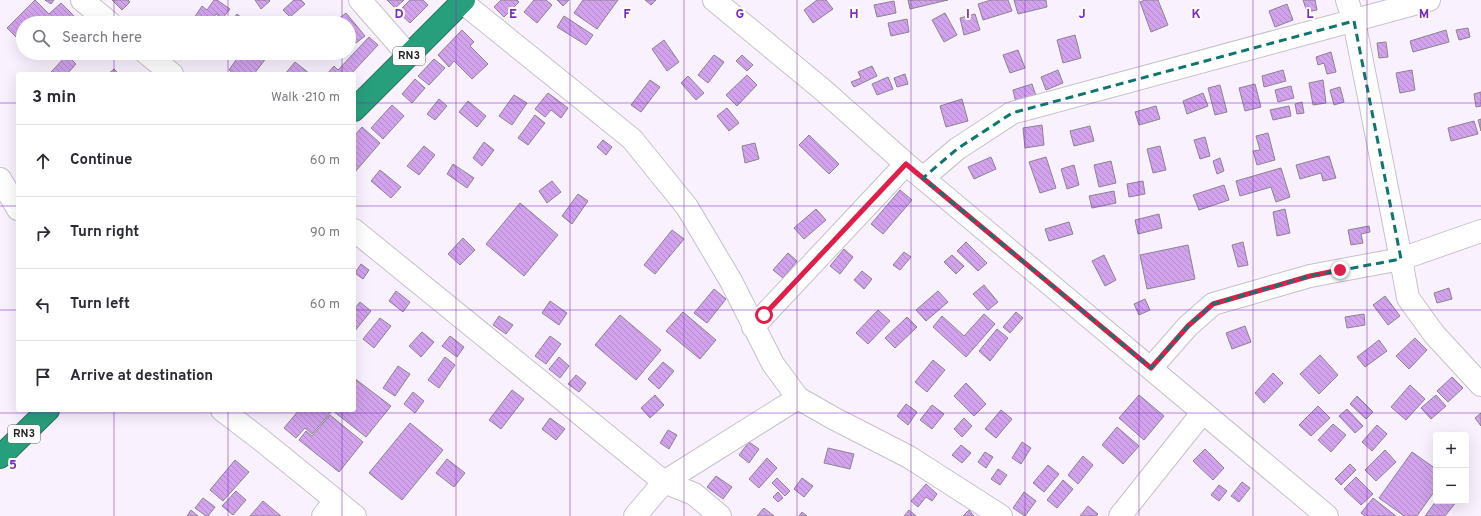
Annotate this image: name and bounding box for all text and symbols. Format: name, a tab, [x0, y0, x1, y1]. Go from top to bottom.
text: D	[394, 7, 404, 23]
text: E	[509, 7, 517, 23]
text: F	[623, 7, 631, 23]
text: G	[736, 7, 745, 23]
text: H	[849, 7, 859, 23]
text: I	[966, 7, 970, 23]
text: J	[1078, 7, 1086, 23]
text: K	[1191, 7, 1201, 23]
text: L	[1306, 7, 1314, 23]
text: M	[1419, 7, 1429, 23]
search box	[16, 16, 356, 60]
icon: search	[30, 27, 52, 49]
text: Search here	[62, 29, 142, 48]
road number: RN3	[393, 47, 425, 65]
text: 3 min	[32, 87, 76, 109]
text: Walk · 210 m	[271, 90, 340, 106]
icon: ahead	[32, 150, 54, 172]
text: Continue	[70, 151, 132, 170]
text: 60 m	[310, 153, 340, 169]
icon: right	[32, 222, 54, 244]
text: Turn right	[70, 223, 139, 242]
text: 90 m	[310, 225, 340, 241]
route end	[1331, 261, 1349, 279]
icon: left	[32, 294, 54, 316]
text: Turn left	[70, 295, 130, 314]
text: 60 m	[310, 297, 340, 313]
route start	[755, 306, 773, 324]
icon: arrive	[32, 366, 54, 388]
text: Arrive at destination	[70, 367, 213, 386]
road number: RN3	[8, 425, 40, 443]
map controls	[1433, 432, 1469, 504]
button: +	[1433, 432, 1469, 468]
text: 5	[9, 458, 17, 474]
button: −	[1433, 468, 1469, 504]

